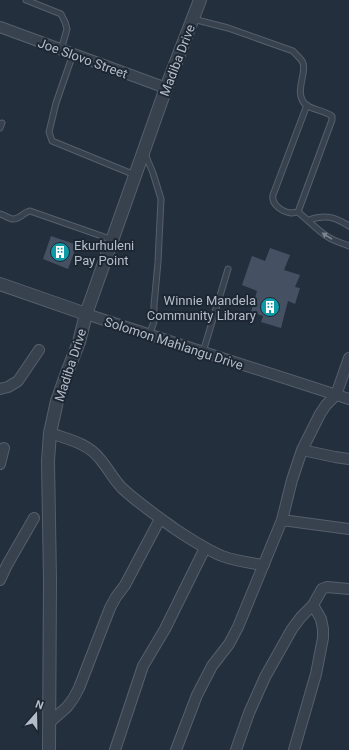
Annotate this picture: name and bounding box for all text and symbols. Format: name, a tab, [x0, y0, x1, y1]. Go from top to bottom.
street label: Madiba Drive	[157, 22, 198, 98]
street label: Joe Slovo Street	[36, 35, 130, 82]
one-way arrow	[322, 232, 332, 240]
place label: Ekurhuleni Pay Point	[74, 238, 134, 268]
building icon: Ekurhuleni Pay Point	[49, 241, 71, 263]
place label: Winnie Mandela Community Library	[147, 293, 256, 323]
building icon: Winnie Mandela Community Library	[259, 296, 281, 318]
street label: Solomon Mahlangu Drive	[103, 314, 245, 373]
street label: Madiba Drive	[52, 327, 89, 403]
north arrow	[16, 694, 56, 734]
text: N	[33, 698, 45, 713]

